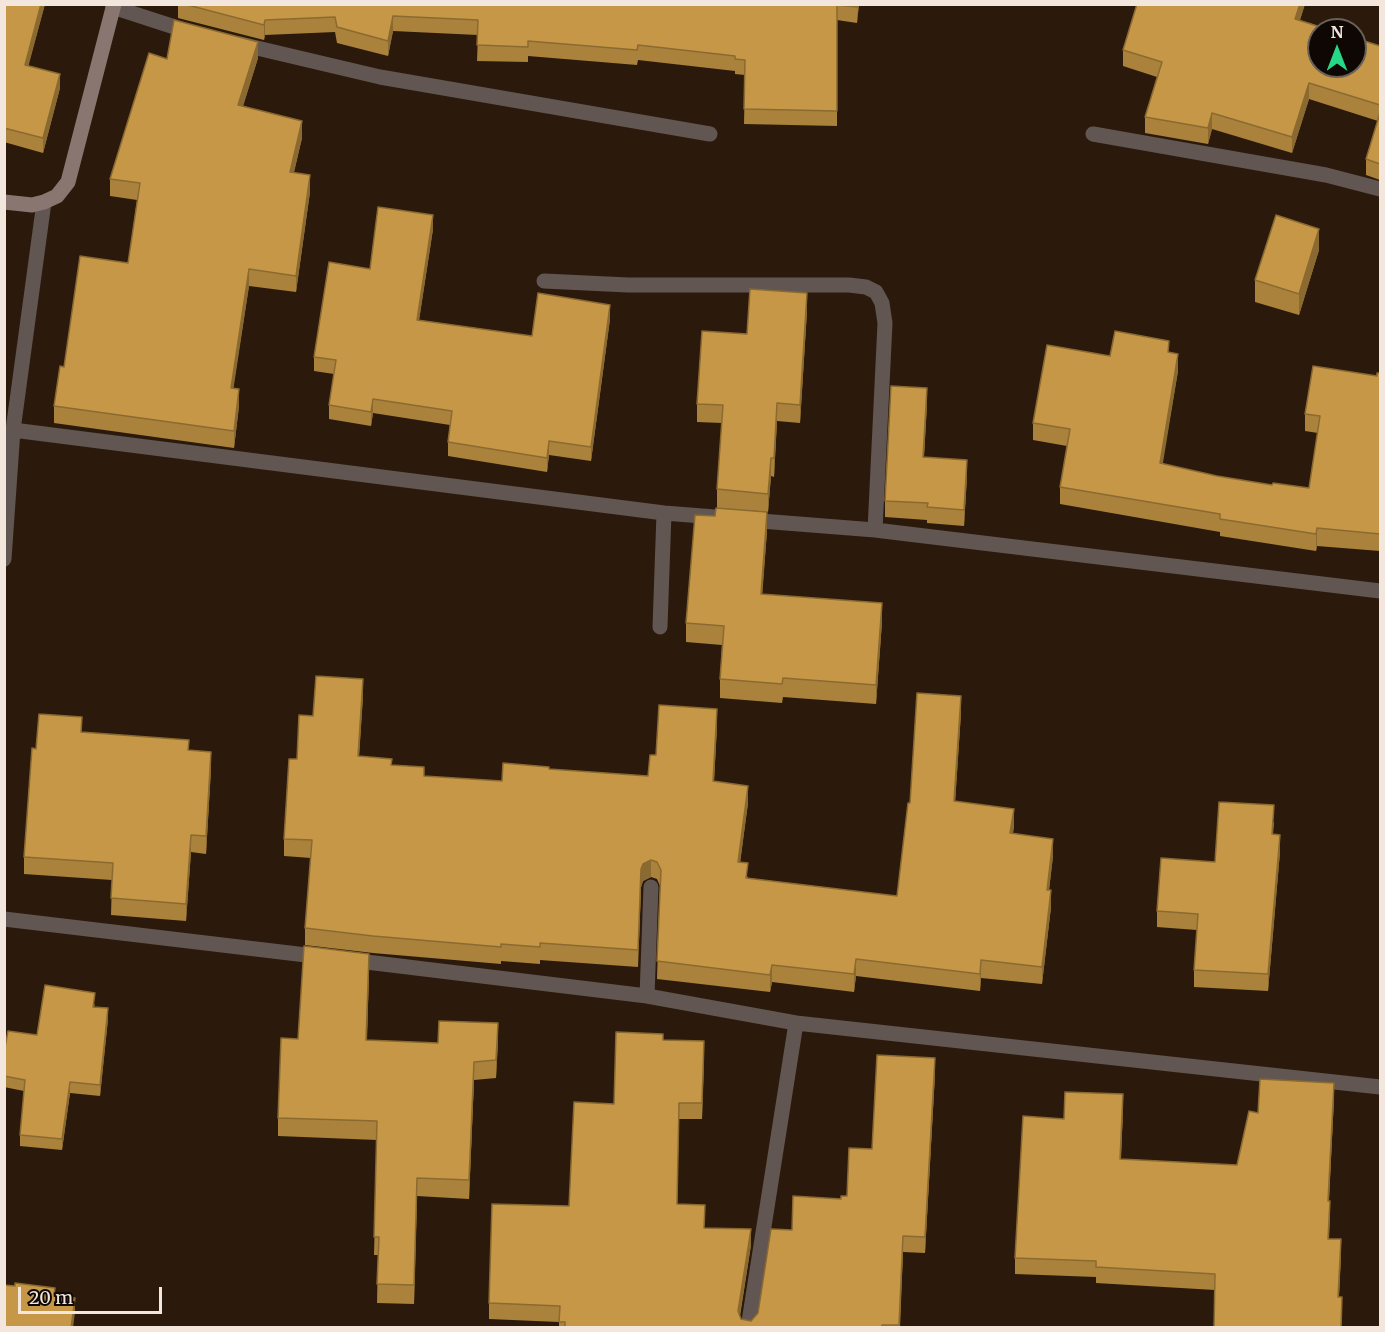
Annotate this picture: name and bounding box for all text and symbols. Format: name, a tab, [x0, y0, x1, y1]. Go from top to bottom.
north arrow	[1307, 18, 1367, 78]
text: N	[1331, 22, 1343, 42]
scale bar	[21, 1275, 165, 1313]
text: 20 m	[29, 1286, 73, 1309]

